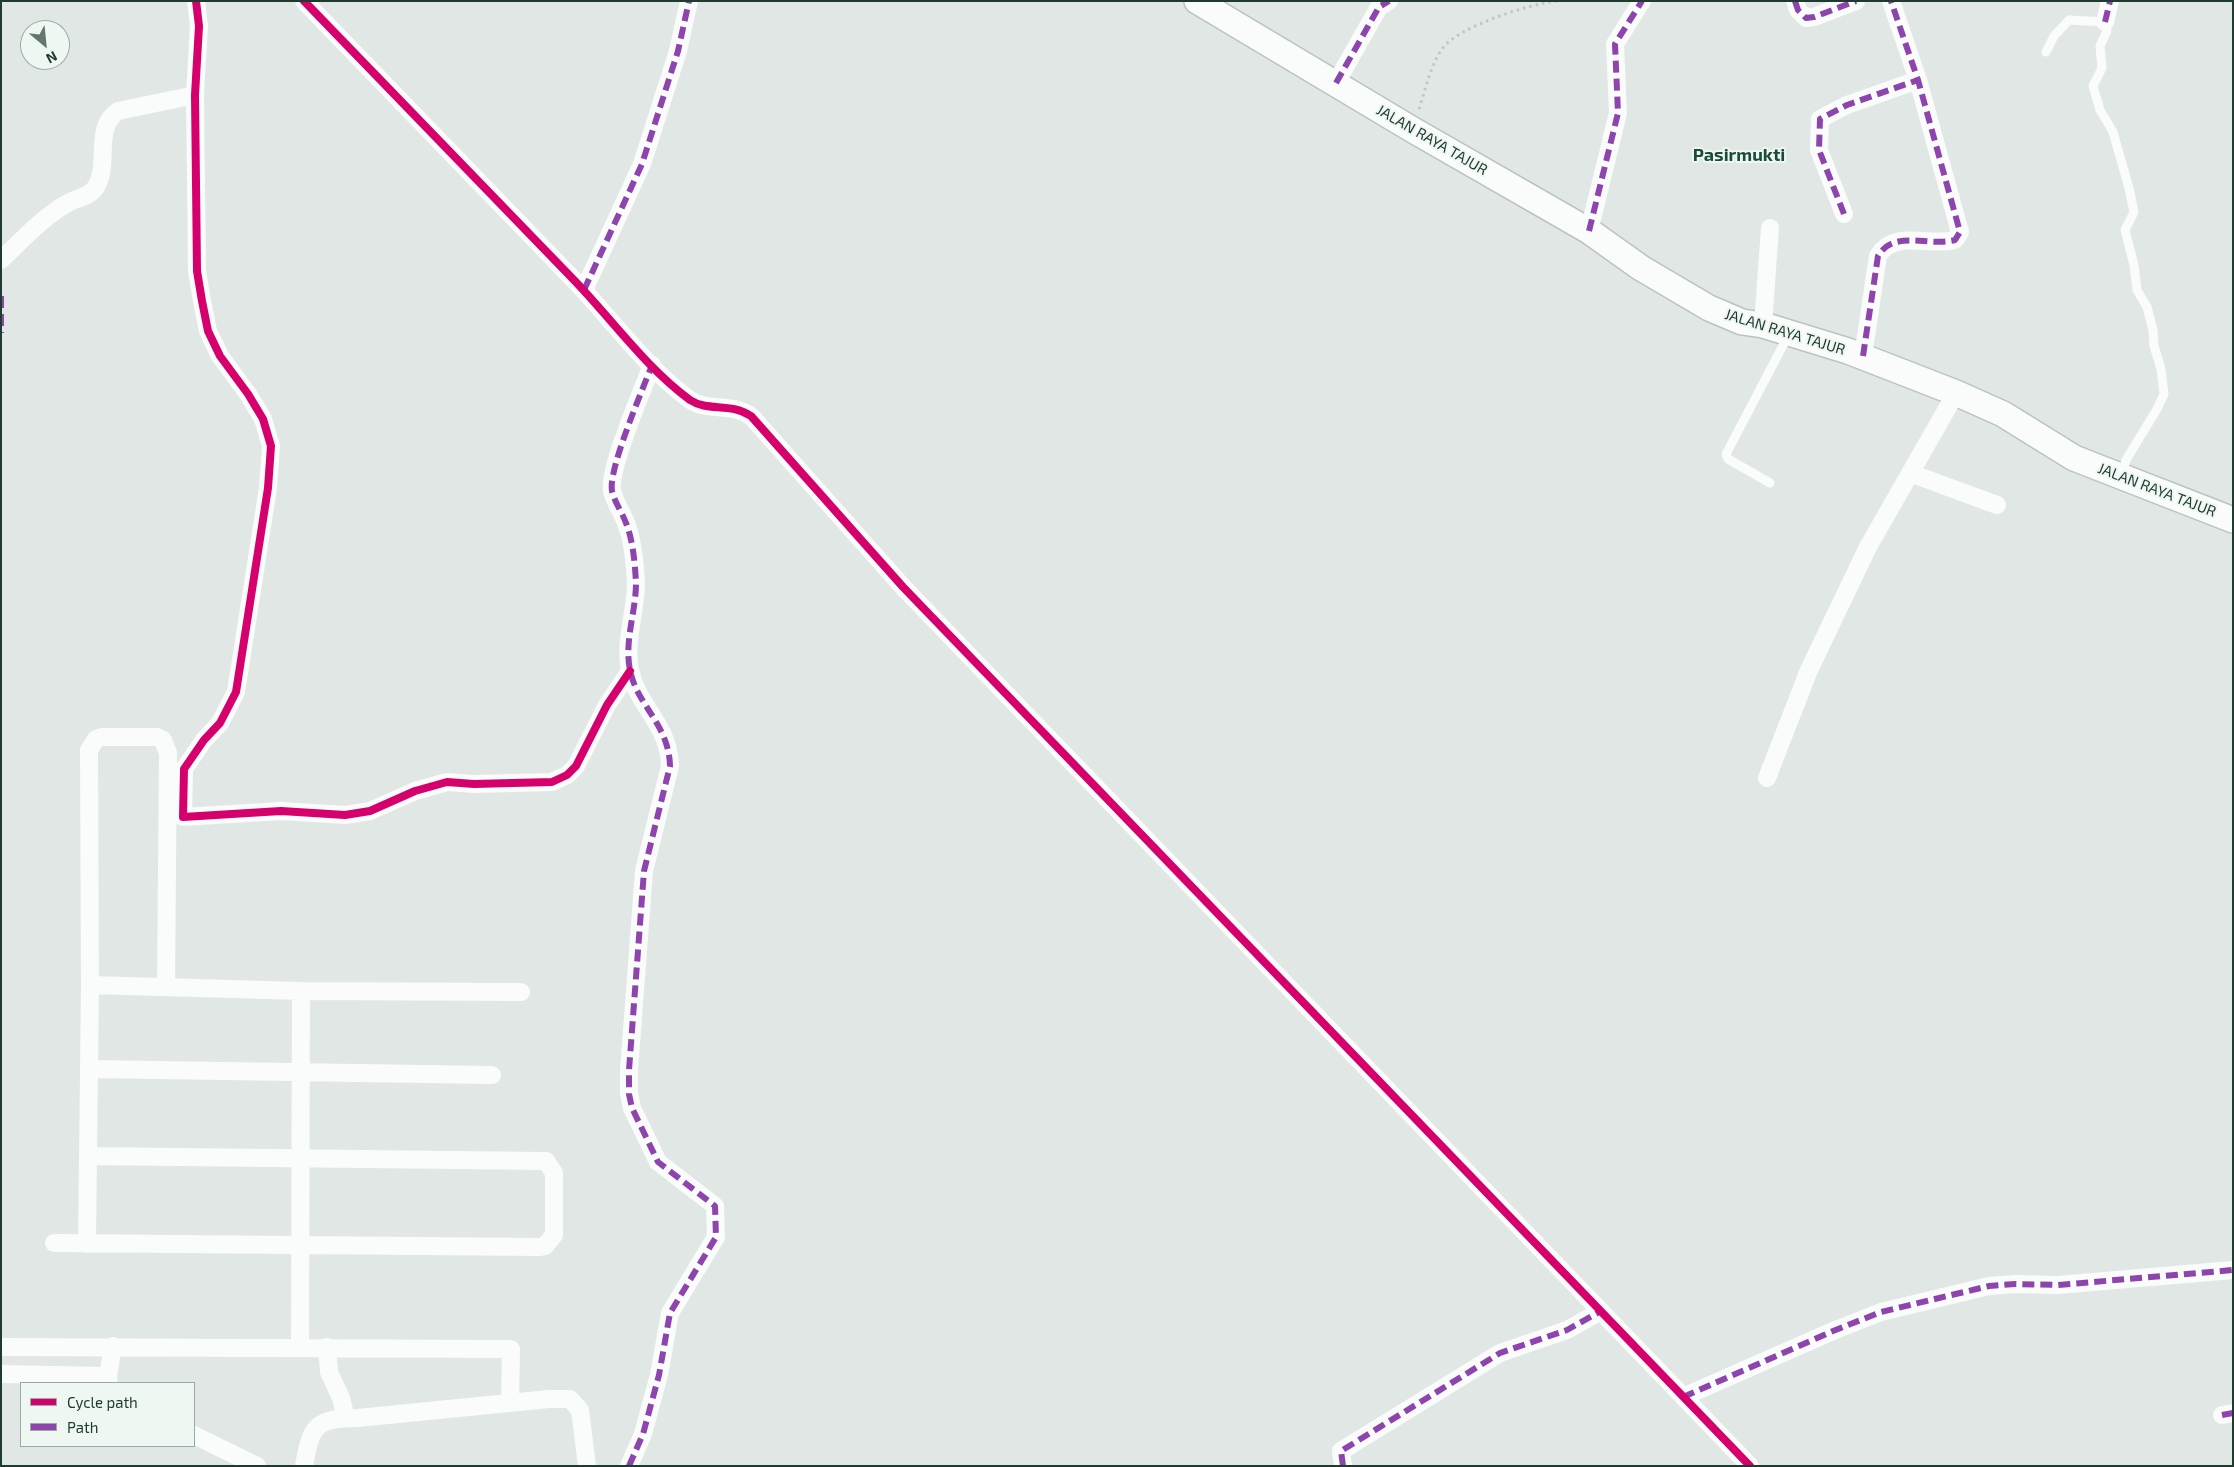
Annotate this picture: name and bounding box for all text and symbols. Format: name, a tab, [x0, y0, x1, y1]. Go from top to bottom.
north arrow	[20, 20, 70, 70]
text: N	[43, 48, 60, 68]
street label: JALAN RAYA TAJUR	[1373, 101, 1491, 179]
district label: Pasirmukti	[1693, 144, 1785, 166]
street label: JALAN RAYA TAJUR	[1723, 305, 1847, 359]
street label: JALAN RAYA TAJUR	[2095, 459, 2219, 521]
legend	[20, 1382, 195, 1447]
text: Cycle path	[67, 1393, 138, 1411]
text: Path	[67, 1418, 98, 1436]

